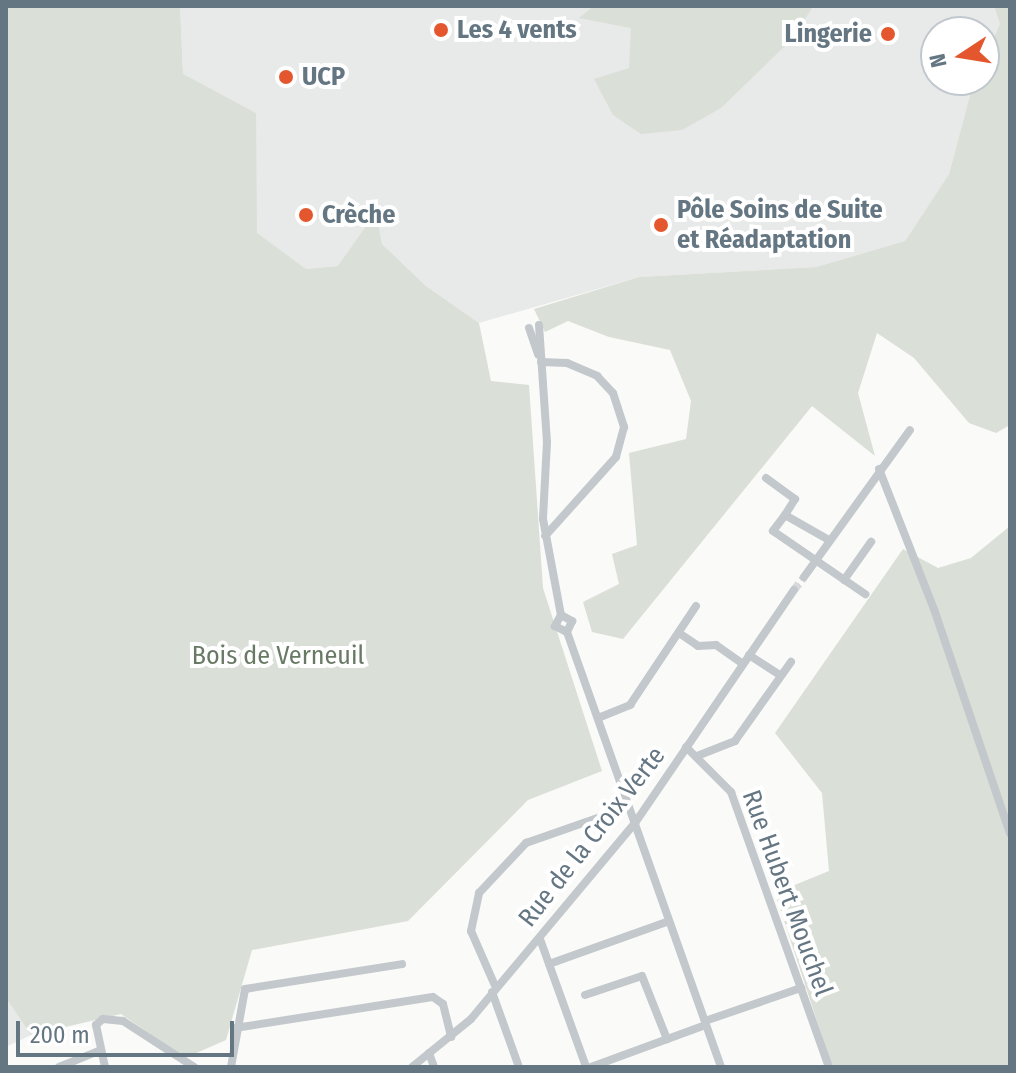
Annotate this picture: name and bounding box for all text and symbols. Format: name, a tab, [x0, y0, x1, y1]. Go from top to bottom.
place label: Les 4 vents	[457, 14, 577, 46]
north arrow	[920, 16, 1000, 96]
place label: Lingerie	[785, 18, 872, 50]
marker: Les 4 vents	[432, 21, 450, 39]
marker: Lingerie	[879, 25, 897, 43]
text: N	[923, 51, 953, 70]
place label: UCP	[302, 61, 345, 93]
marker: UCP	[277, 68, 295, 86]
place label: Pôle Soins de Suite et Réadaptation	[677, 194, 883, 256]
place label: Crèche	[322, 199, 395, 231]
marker: Crèche	[297, 206, 315, 224]
marker: Pôle Soins de Suite et Réadaptation	[652, 216, 670, 234]
park label: Bois de Verneuil	[192, 640, 364, 672]
street label: Rue de la Croix Verte	[512, 741, 672, 933]
street label: Rue Hubert Mouchel	[735, 786, 839, 1000]
scale bar	[20, 1005, 238, 1055]
text: 200 m	[30, 1021, 90, 1049]

